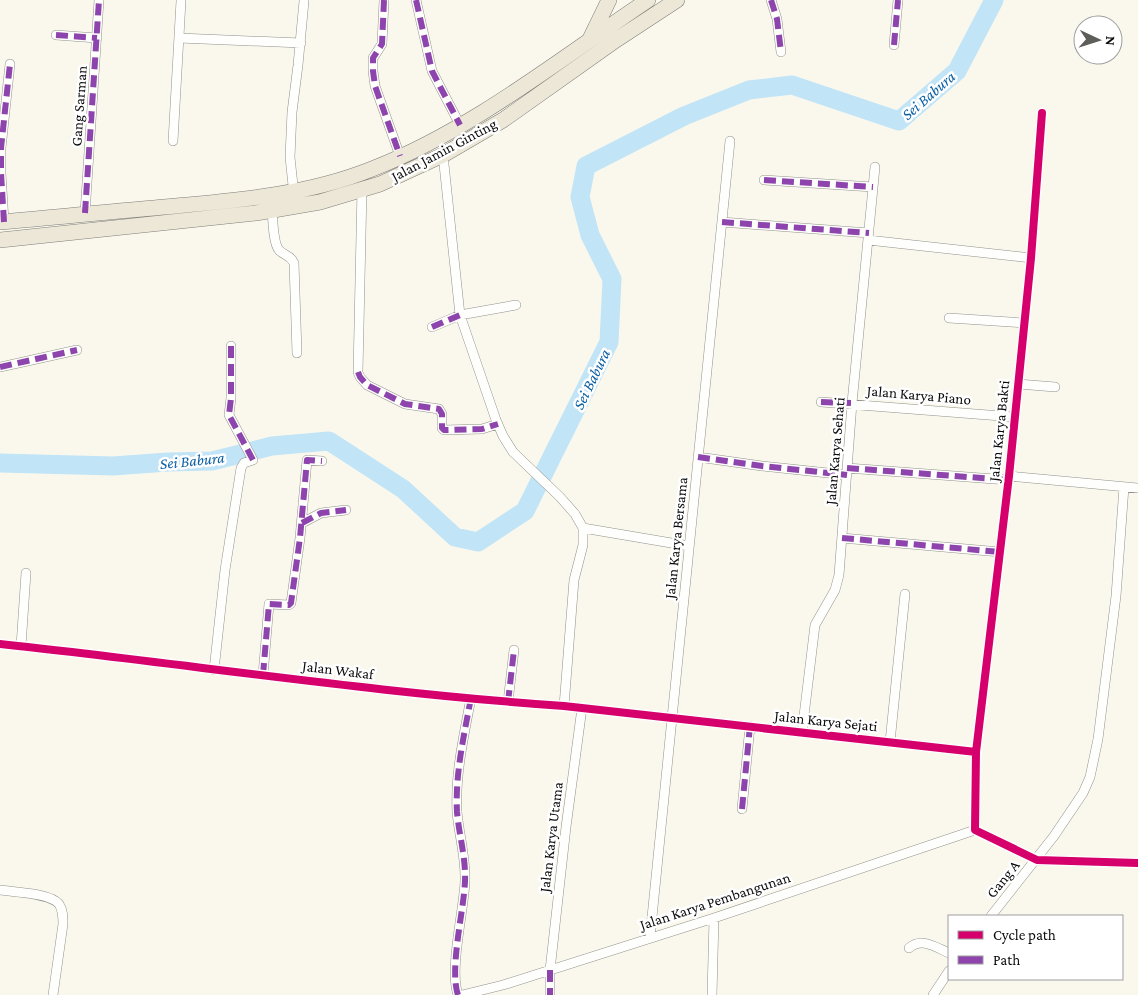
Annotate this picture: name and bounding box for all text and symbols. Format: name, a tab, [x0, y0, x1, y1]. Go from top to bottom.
north arrow	[1073, 15, 1123, 65]
text: N	[1103, 36, 1119, 47]
street label: Gang Sarman	[68, 65, 91, 147]
water label: Sei Babura	[898, 67, 959, 123]
street label: Jalan Jamin Ginting	[387, 115, 500, 186]
water label: Sei Babura	[570, 346, 614, 412]
street label: Jalan Karya Bakti	[986, 380, 1013, 484]
street label: Jalan Karya Piano	[864, 382, 972, 409]
street label: Jalan Karya Sehati	[822, 396, 849, 508]
water label: Sei Babura	[159, 449, 226, 472]
street label: Jalan Karya Bersama	[661, 476, 691, 602]
street label: Jalan Wakaf	[299, 657, 376, 683]
street label: Jalan Karya Sejati	[772, 707, 878, 735]
street label: Jalan Karya Utama	[536, 781, 567, 895]
street label: Gang A	[983, 857, 1024, 901]
street label: Jalan Karya Pembangunan	[636, 869, 793, 934]
legend	[948, 915, 1123, 980]
text: Cycle path	[993, 927, 1056, 944]
text: Path	[993, 952, 1020, 968]

